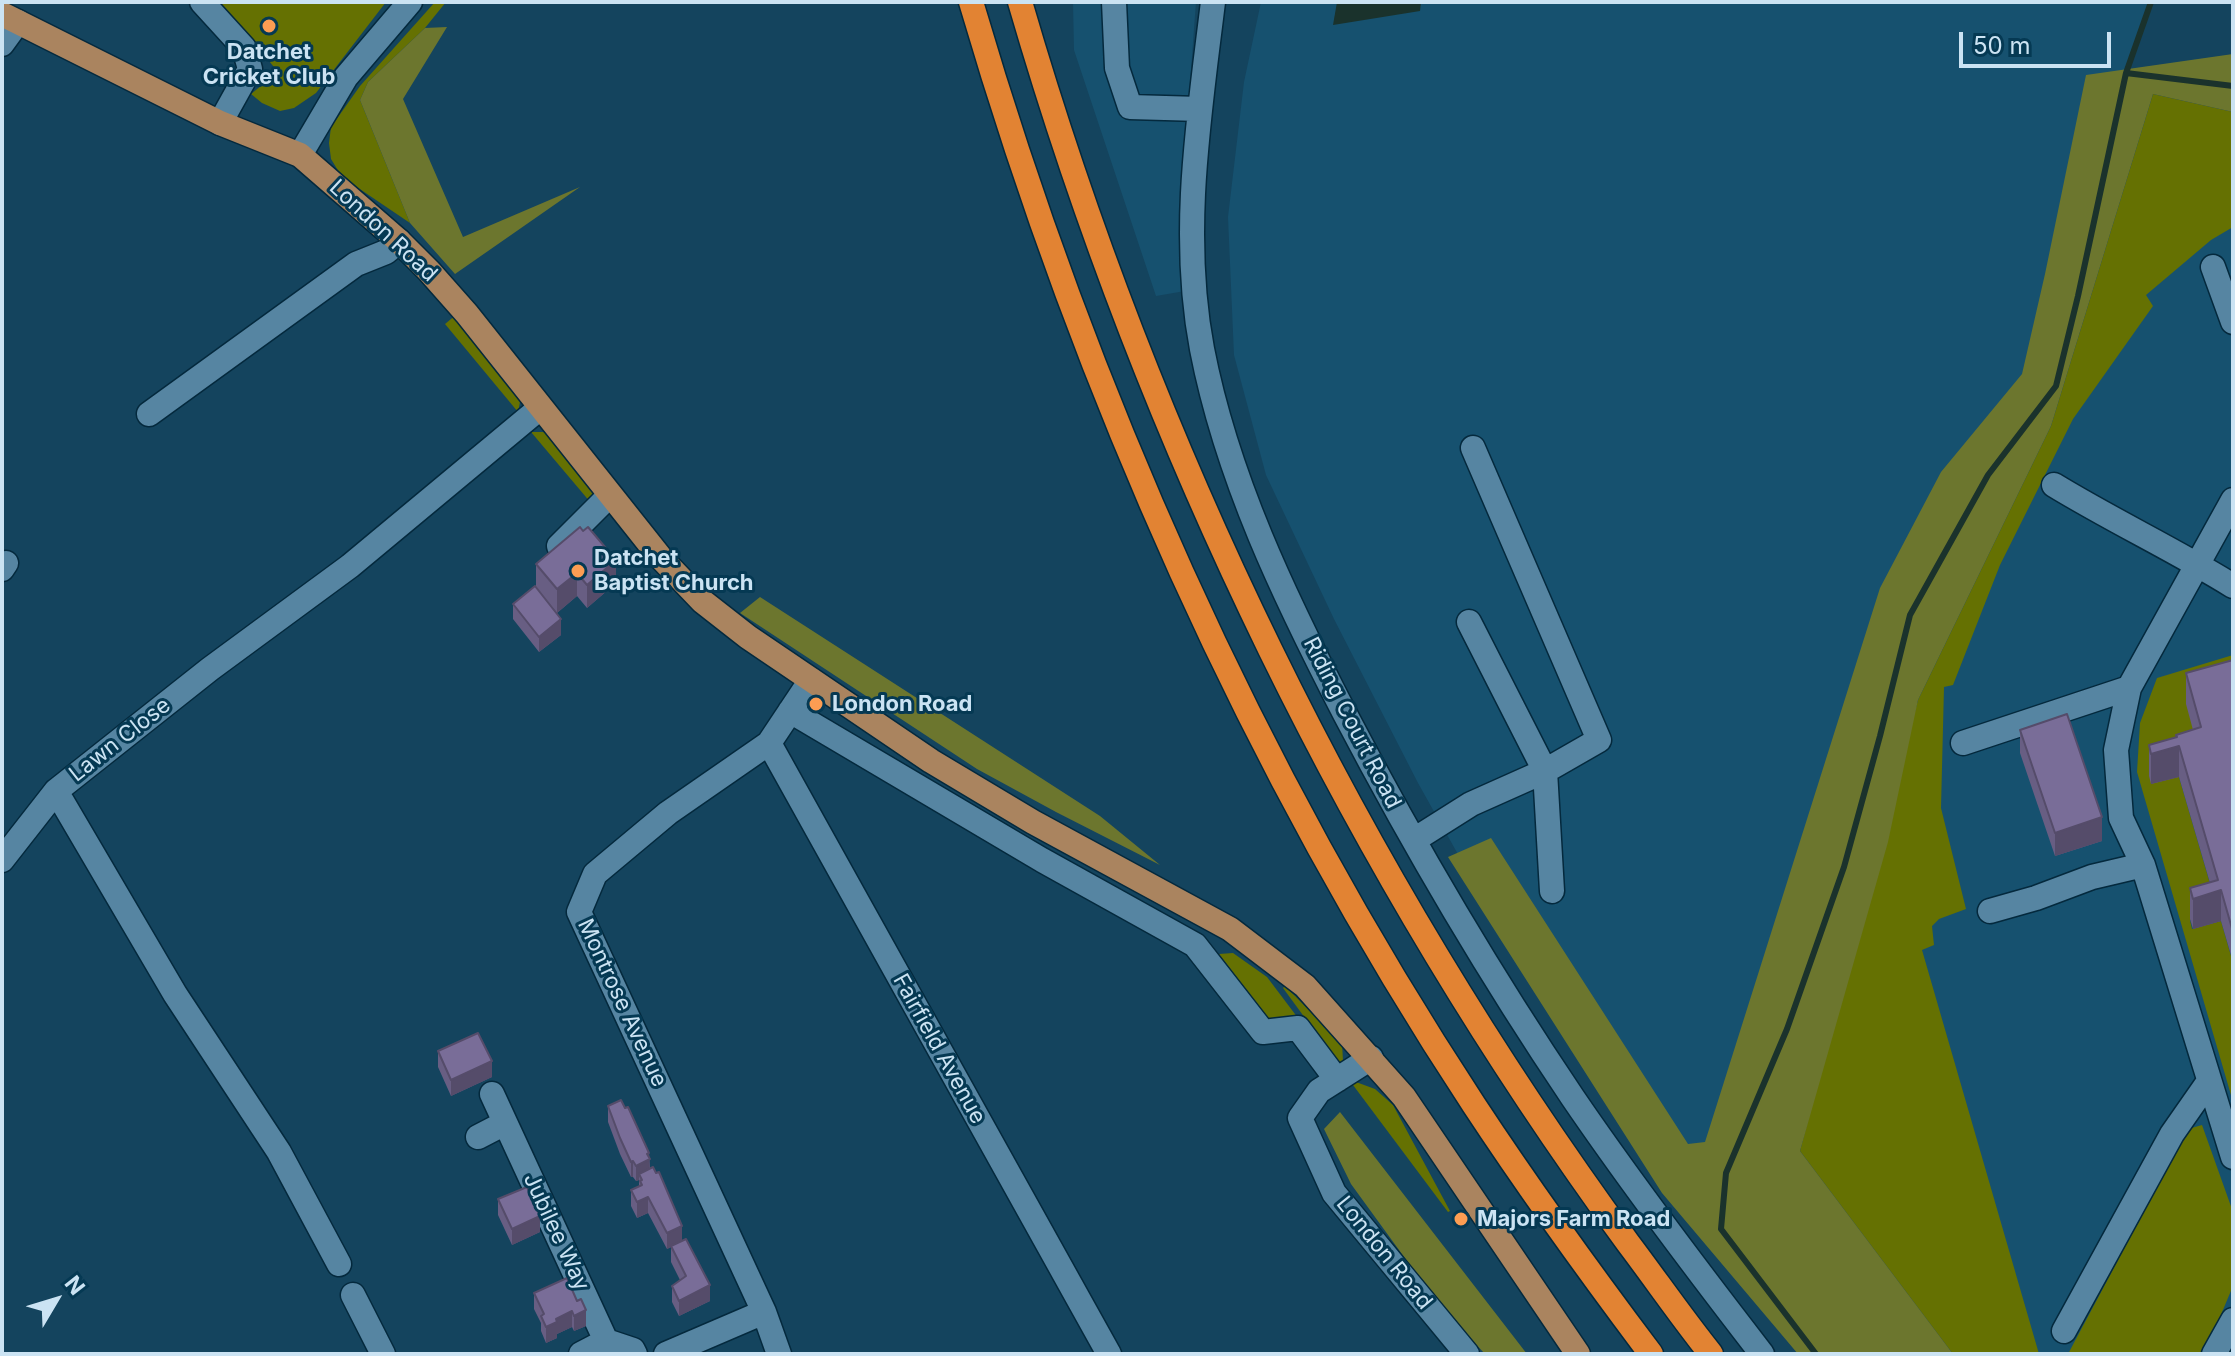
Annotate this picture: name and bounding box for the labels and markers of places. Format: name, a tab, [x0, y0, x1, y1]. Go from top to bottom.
marker: Datchet Cricket Club	[260, 17, 278, 35]
place label: Datchet Cricket Club	[203, 39, 335, 90]
place label: Datchet Baptist Church	[594, 545, 754, 596]
marker: Datchet Baptist Church	[569, 562, 587, 580]
place label: London Road	[832, 691, 972, 717]
marker: London Road	[807, 695, 825, 713]
place label: Majors Farm Road	[1477, 1206, 1670, 1232]
marker: Majors Farm Road	[1452, 1210, 1470, 1228]

